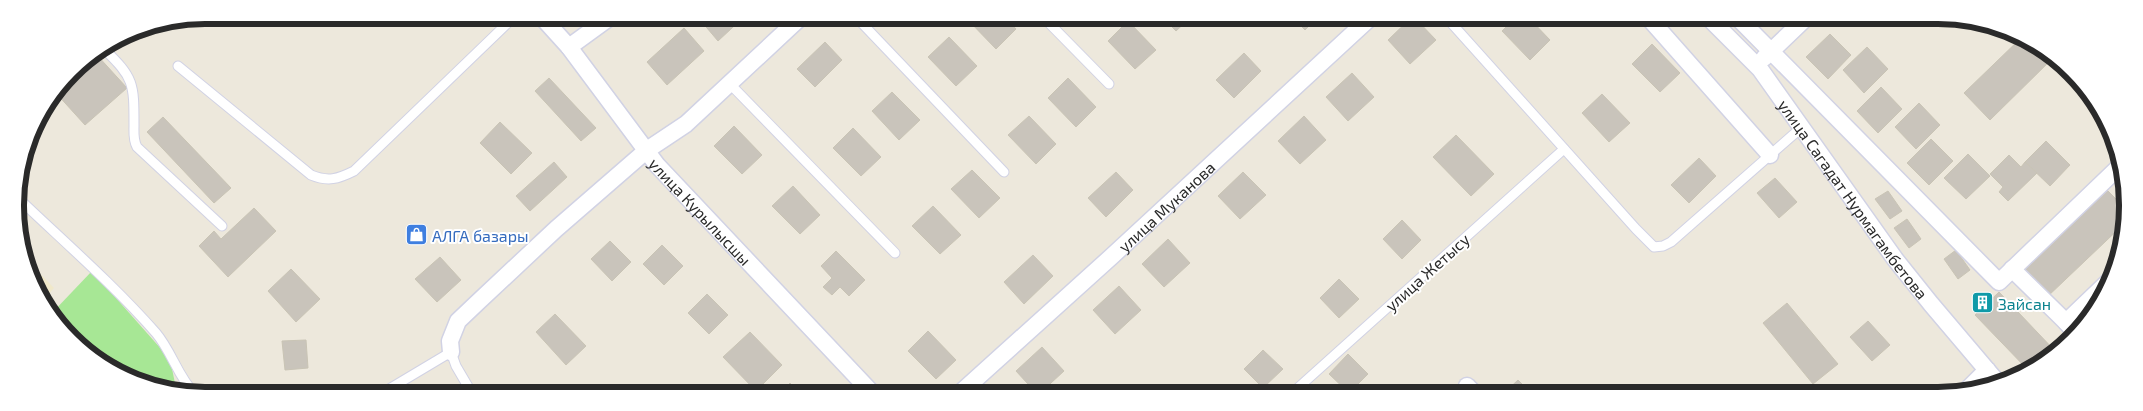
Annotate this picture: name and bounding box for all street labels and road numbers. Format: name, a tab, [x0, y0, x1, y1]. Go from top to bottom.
street label: улица Сагадат Нурмагамбетова	[1774, 95, 1932, 302]
street label: улица Курылысшы	[645, 154, 756, 269]
street label: улица Муканова	[1114, 157, 1218, 256]
street label: улица Жетысу	[1381, 229, 1474, 316]

